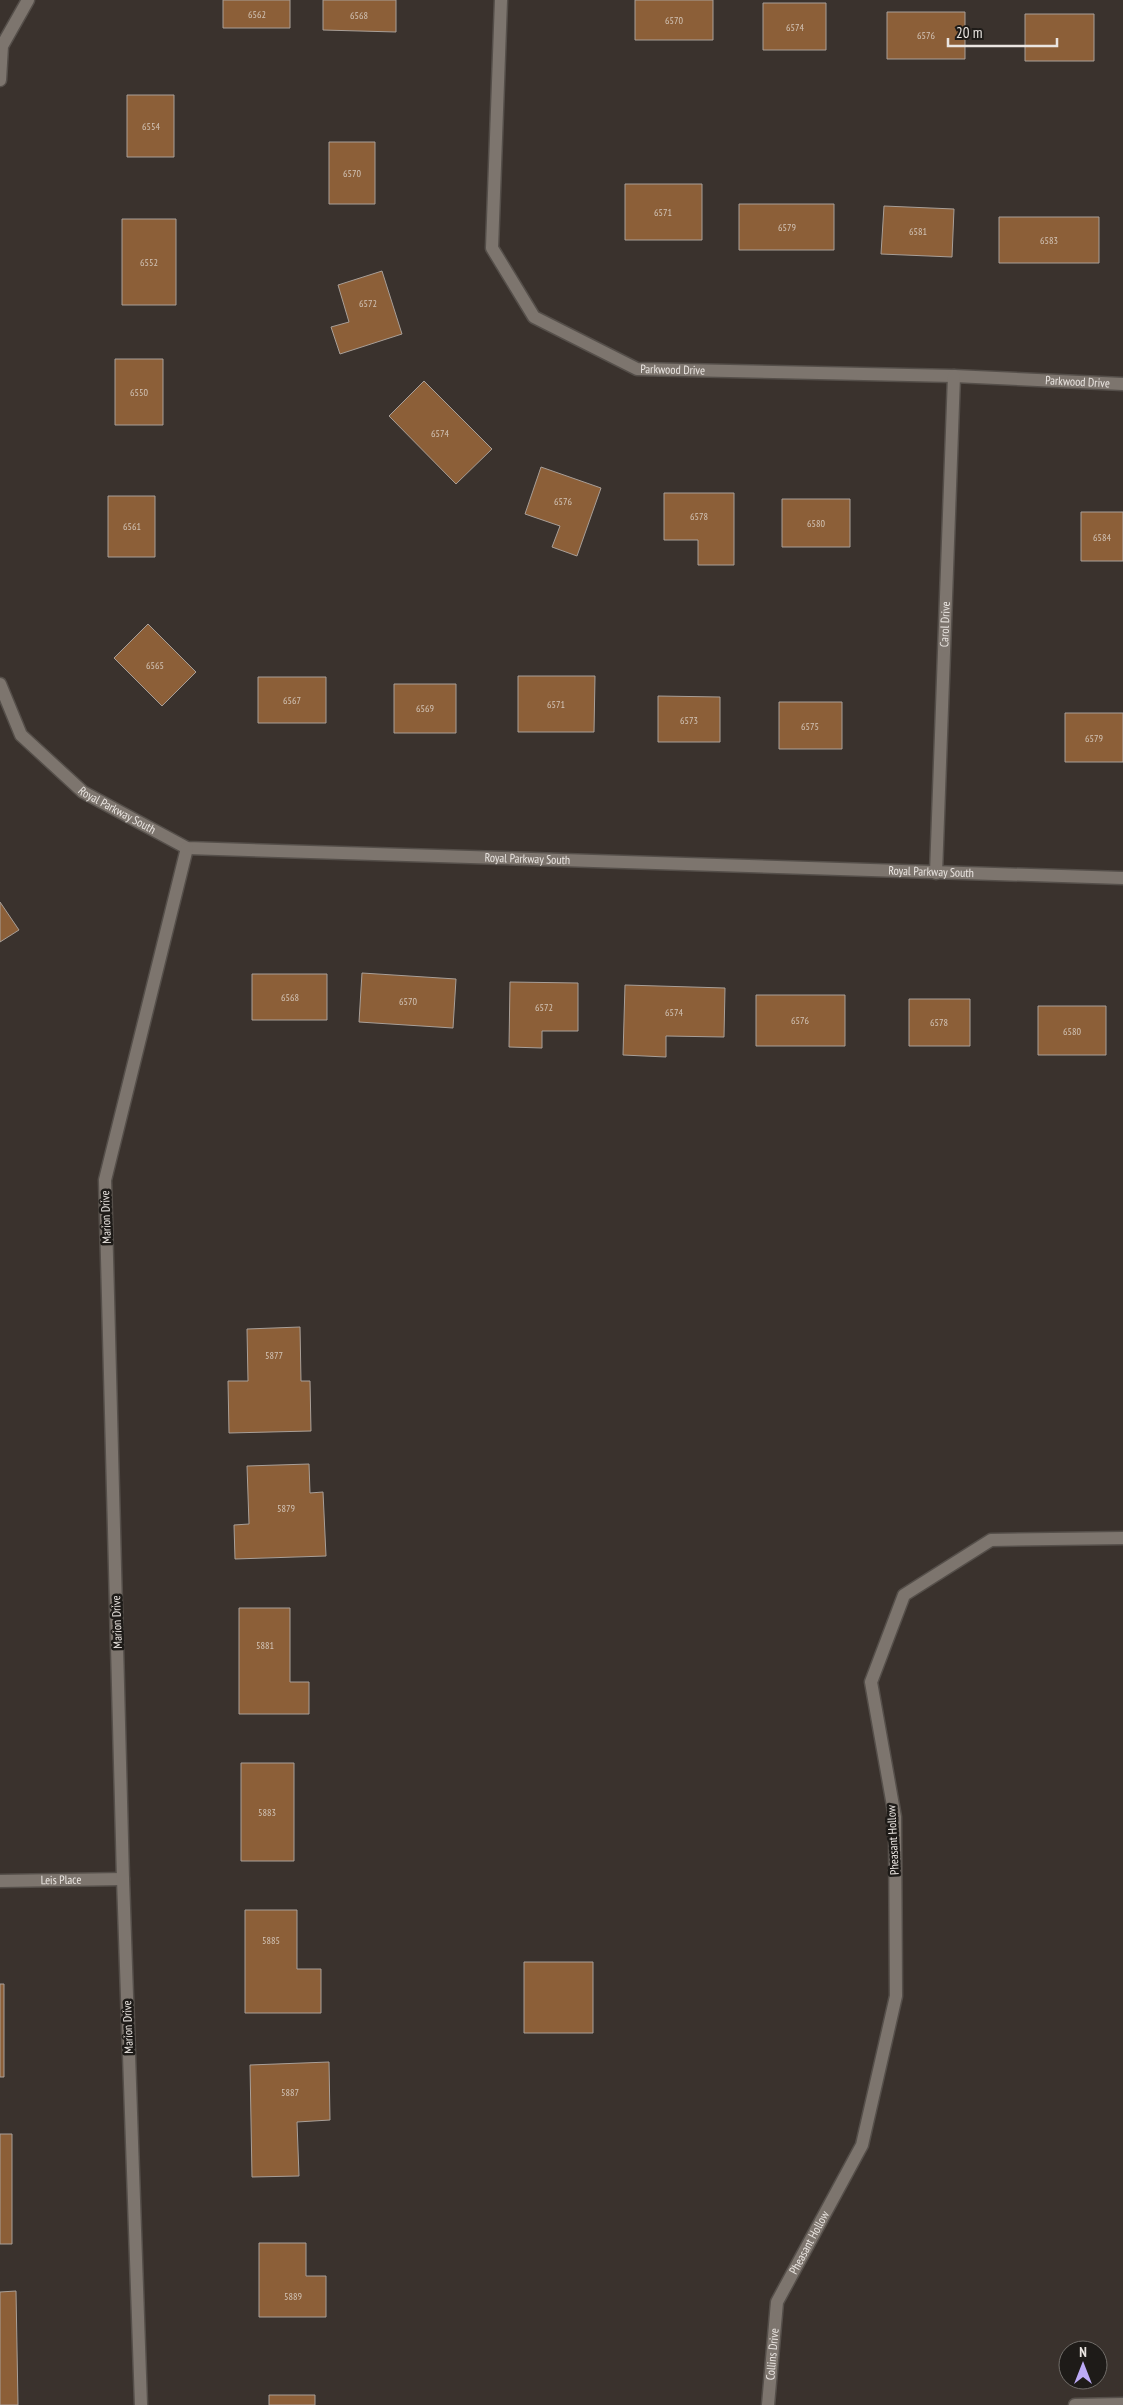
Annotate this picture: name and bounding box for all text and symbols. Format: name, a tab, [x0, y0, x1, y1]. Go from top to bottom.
house number: 6562	[248, 8, 266, 21]
house number: 6568	[350, 9, 368, 22]
house number: 6570	[665, 14, 684, 27]
scale bar	[948, 15, 1057, 47]
house number: 6574	[786, 21, 805, 34]
text: 20 m	[956, 23, 982, 42]
house number: 6576	[917, 29, 936, 42]
house number: 6554	[142, 120, 161, 133]
house number: 6570	[343, 167, 362, 180]
house number: 6571	[654, 206, 672, 219]
house number: 6579	[778, 221, 796, 234]
house number: 6581	[909, 225, 927, 238]
house number: 6583	[1040, 234, 1058, 247]
house number: 6552	[140, 256, 158, 269]
house number: 6572	[359, 297, 377, 310]
street label: Parkwood Drive	[640, 361, 705, 378]
street label: Parkwood Drive	[1045, 372, 1110, 390]
house number: 6550	[130, 386, 149, 399]
house number: 6574	[431, 427, 450, 440]
house number: 6576	[554, 495, 573, 508]
house number: 6578	[690, 510, 708, 523]
house number: 6580	[807, 517, 826, 530]
house number: 6561	[123, 520, 141, 533]
house number: 6584	[1093, 531, 1112, 544]
street label: Carol Drive	[936, 601, 953, 647]
house number: 6565	[146, 659, 164, 672]
house number: 6567	[283, 694, 301, 707]
house number: 6571	[547, 698, 565, 711]
house number: 6569	[416, 702, 434, 715]
house number: 6573	[680, 714, 698, 727]
house number: 6575	[801, 720, 819, 733]
house number: 6579	[1085, 732, 1103, 745]
street label: Royal Parkway South	[75, 783, 159, 837]
street label: Royal Parkway South	[484, 850, 570, 867]
street label: Royal Parkway South	[888, 862, 974, 880]
house number: 6568	[281, 991, 299, 1004]
house number: 6570	[399, 995, 418, 1008]
house number: 6572	[535, 1001, 553, 1014]
house number: 6574	[665, 1006, 684, 1019]
house number: 6576	[791, 1014, 810, 1027]
house number: 6578	[930, 1016, 948, 1029]
house number: 6580	[1063, 1025, 1082, 1038]
street label: Marion Drive	[97, 1190, 114, 1244]
house number: 5877	[265, 1349, 283, 1362]
house number: 5879	[277, 1502, 295, 1515]
street label: Marion Drive	[108, 1595, 125, 1649]
house number: 5881	[256, 1639, 274, 1652]
street label: Pheasant Hollow	[883, 1804, 902, 1875]
house number: 5883	[258, 1806, 276, 1819]
street label: Leis Place	[41, 1872, 81, 1887]
house number: 5885	[262, 1934, 280, 1947]
street label: Marion Drive	[119, 2000, 136, 2054]
house number: 5887	[281, 2086, 299, 2099]
street label: Pheasant Hollow	[786, 2207, 832, 2277]
house number: 5889	[284, 2290, 302, 2303]
street label: Collins Drive	[762, 2327, 782, 2381]
north arrow	[1058, 2340, 1108, 2390]
text: N	[1079, 2343, 1087, 2361]

